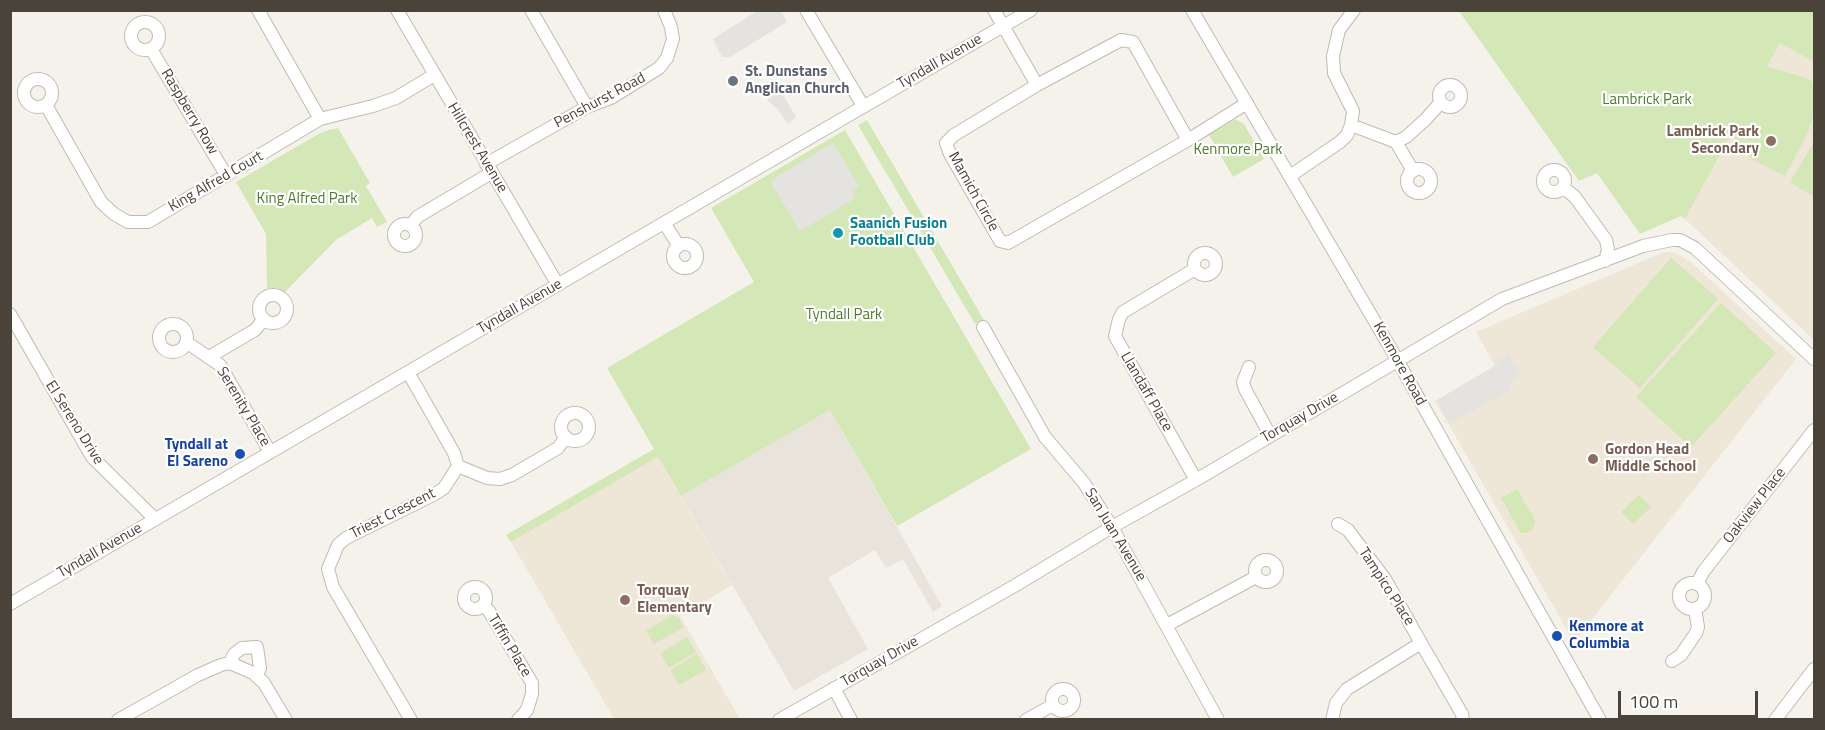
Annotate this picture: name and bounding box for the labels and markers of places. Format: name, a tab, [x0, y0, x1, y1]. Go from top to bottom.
place label: St. Dunstans Anglican Church	[745, 63, 850, 98]
marker: St. Dunstans Anglican Church	[726, 74, 740, 88]
place label: Lambrick Park Secondary	[1667, 123, 1759, 158]
marker: Lambrick Park Secondary	[1764, 134, 1778, 148]
place label: Saanich Fusion Football Club	[850, 215, 947, 250]
marker: Saanich Fusion Football Club	[831, 226, 845, 240]
place label: Tyndall at El Sareno	[165, 436, 228, 471]
place label: Gordon Head Middle School	[1605, 441, 1696, 476]
marker: Tyndall at El Sareno	[233, 447, 247, 461]
marker: Gordon Head Middle School	[1586, 452, 1600, 466]
place label: Torquay Elementary	[637, 582, 712, 617]
marker: Torquay Elementary	[618, 593, 632, 607]
place label: Kenmore at Columbia	[1569, 618, 1644, 653]
marker: Kenmore at Columbia	[1550, 629, 1564, 643]

